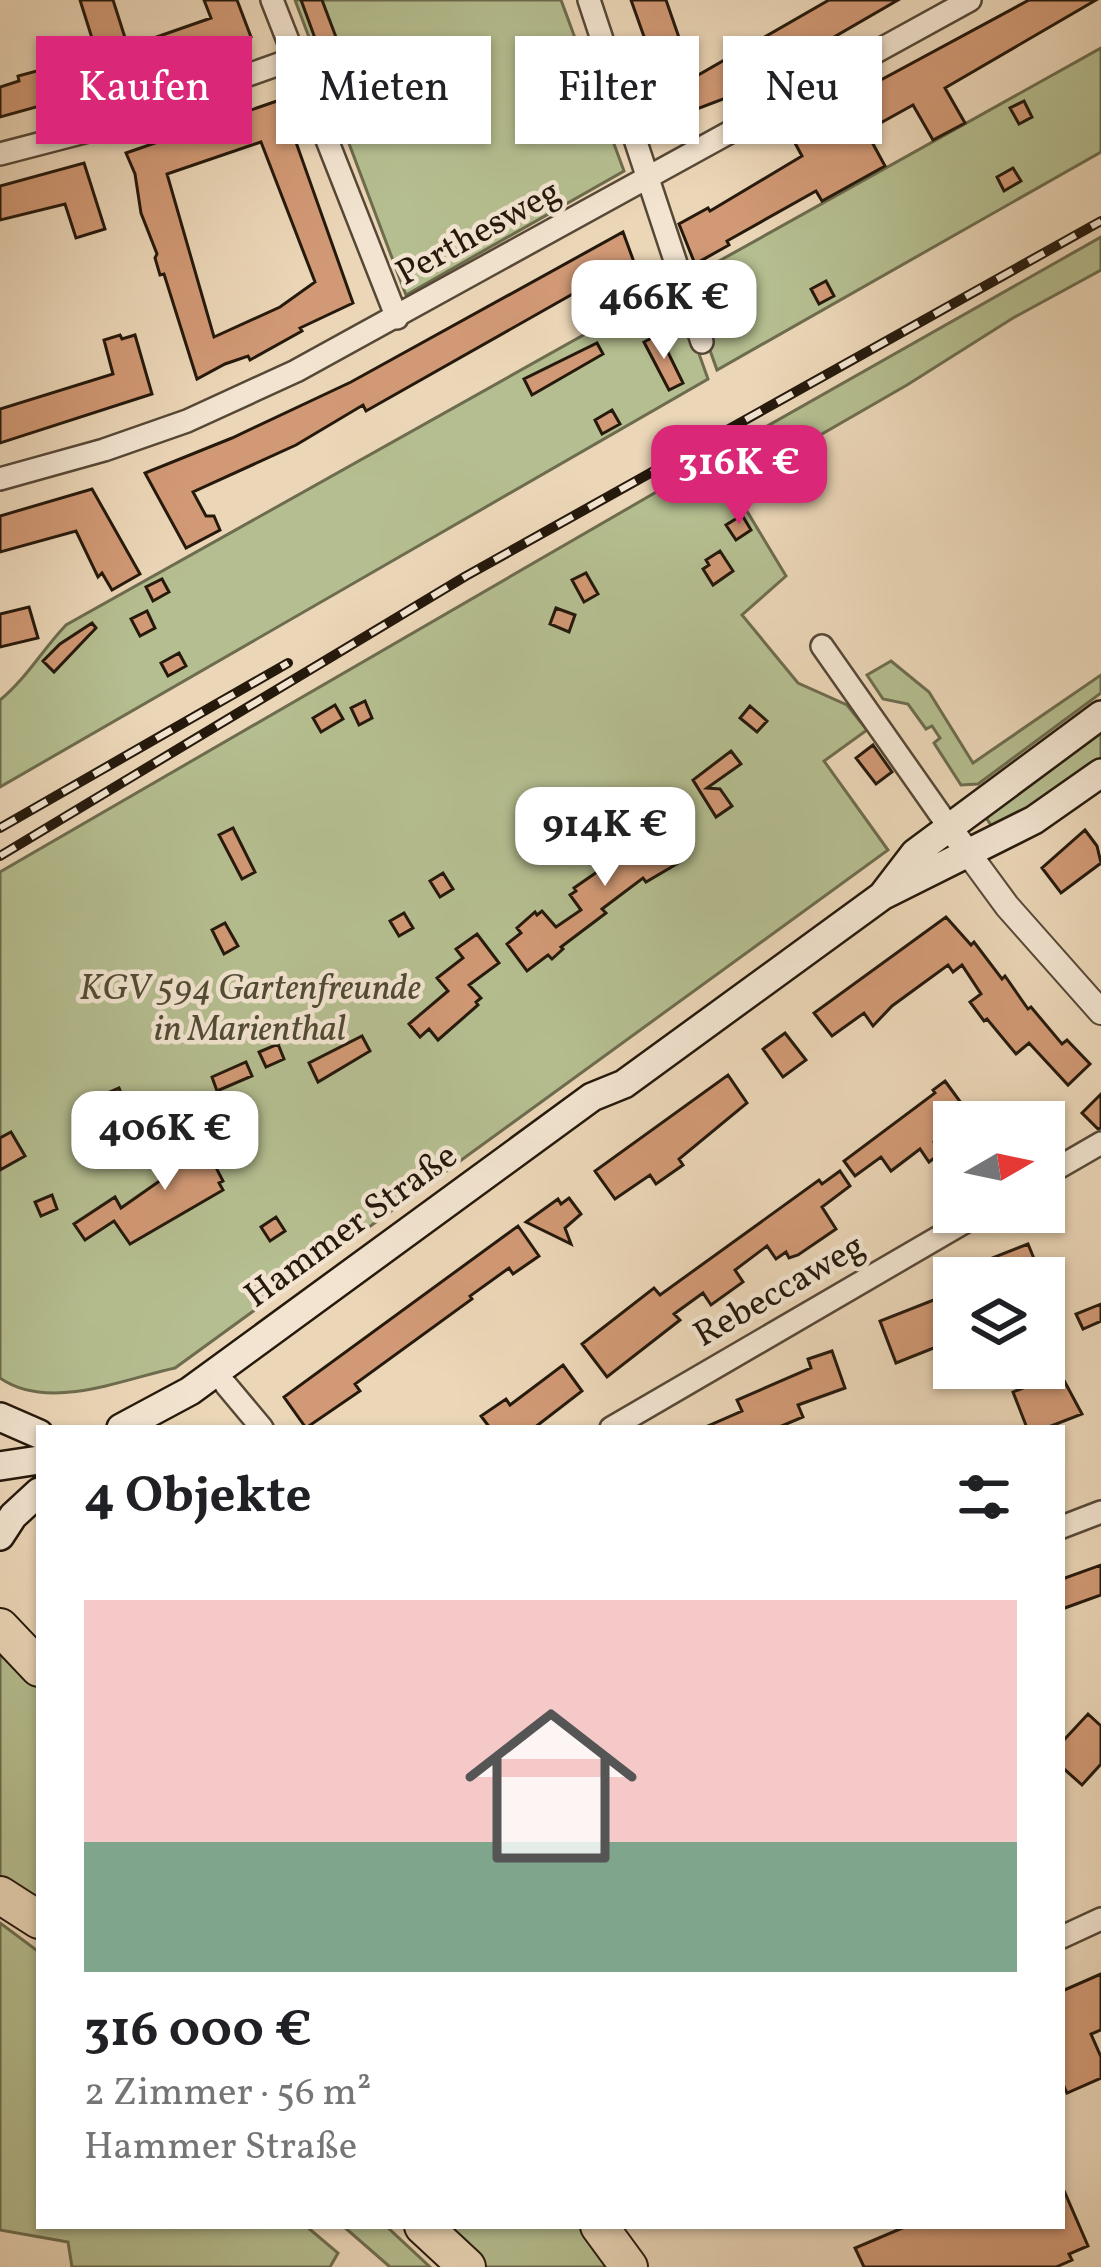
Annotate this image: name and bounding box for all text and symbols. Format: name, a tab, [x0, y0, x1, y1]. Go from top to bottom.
chip: Kaufen	[36, 36, 252, 144]
chip: Mieten	[276, 36, 491, 144]
chip: Filter	[515, 36, 699, 144]
chip: Neu	[723, 36, 882, 144]
street label: Perthesweg	[388, 168, 570, 300]
pin: 466K €	[566, 260, 762, 362]
text: 466K €	[598, 272, 730, 326]
pin: 316K €	[641, 425, 837, 527]
text: 316K €	[678, 437, 800, 491]
pin: 914K €	[507, 787, 703, 889]
text: 914K €	[542, 799, 668, 853]
park label: KGV 594 Gartenfreunde in Marienthal	[79, 965, 421, 1056]
pin: 406K €	[67, 1091, 263, 1193]
north arrow	[933, 1101, 1065, 1233]
map controls	[933, 1101, 1065, 1389]
text: 406K €	[98, 1103, 232, 1157]
street label: Hammer Straße	[235, 1133, 469, 1321]
street label: Rebeccaweg	[685, 1223, 875, 1361]
button: layers	[933, 1257, 1065, 1389]
text: 4 Objekte	[84, 1462, 312, 1533]
icon: filters	[951, 1464, 1017, 1530]
icon: home	[443, 1678, 659, 1894]
text: 316 000 €	[84, 1996, 312, 2067]
text: 2 Zimmer · 56 m²	[84, 2067, 371, 2121]
text: Hammer Straße	[84, 2121, 357, 2175]

